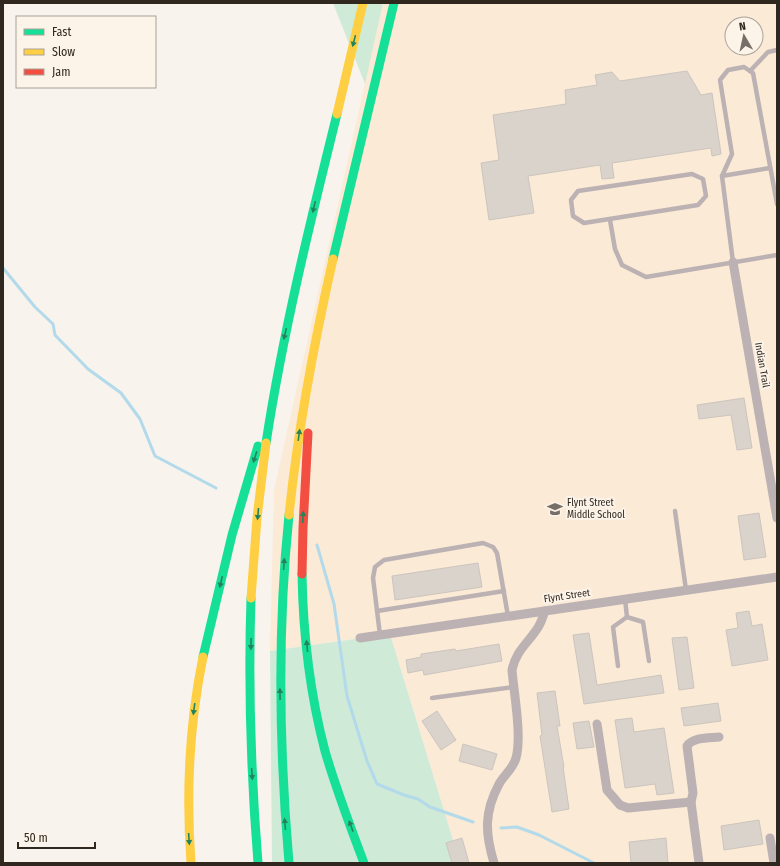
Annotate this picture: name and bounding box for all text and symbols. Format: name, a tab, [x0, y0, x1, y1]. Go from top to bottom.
legend	[16, 16, 156, 88]
north arrow	[724, 16, 764, 56]
text: N	[738, 20, 747, 34]
text: Fast	[52, 25, 71, 39]
one-way arrow	[351, 35, 357, 47]
text: Slow	[52, 45, 75, 59]
text: Jam	[52, 65, 70, 79]
one-way arrow	[311, 201, 317, 213]
one-way arrow	[281, 328, 287, 340]
street label: Indian Trail	[752, 341, 772, 389]
one-way arrow	[296, 429, 302, 441]
one-way arrow	[252, 451, 258, 463]
place label: Flynt Street Middle School	[567, 497, 625, 521]
school or university icon: Flynt Street Middle School	[546, 500, 564, 518]
one-way arrow	[254, 508, 261, 520]
one-way arrow	[300, 510, 306, 523]
one-way arrow	[281, 558, 288, 570]
one-way arrow	[217, 576, 223, 588]
street label: Flynt Street	[543, 587, 592, 605]
one-way arrow	[248, 638, 254, 651]
one-way arrow	[304, 640, 310, 652]
one-way arrow	[277, 687, 283, 700]
one-way arrow	[191, 703, 198, 715]
one-way arrow	[248, 768, 255, 780]
one-way arrow	[282, 818, 289, 830]
one-way arrow	[347, 820, 353, 832]
scale bar	[18, 824, 95, 850]
text: 50 m	[24, 831, 48, 845]
one-way arrow	[186, 833, 193, 845]

